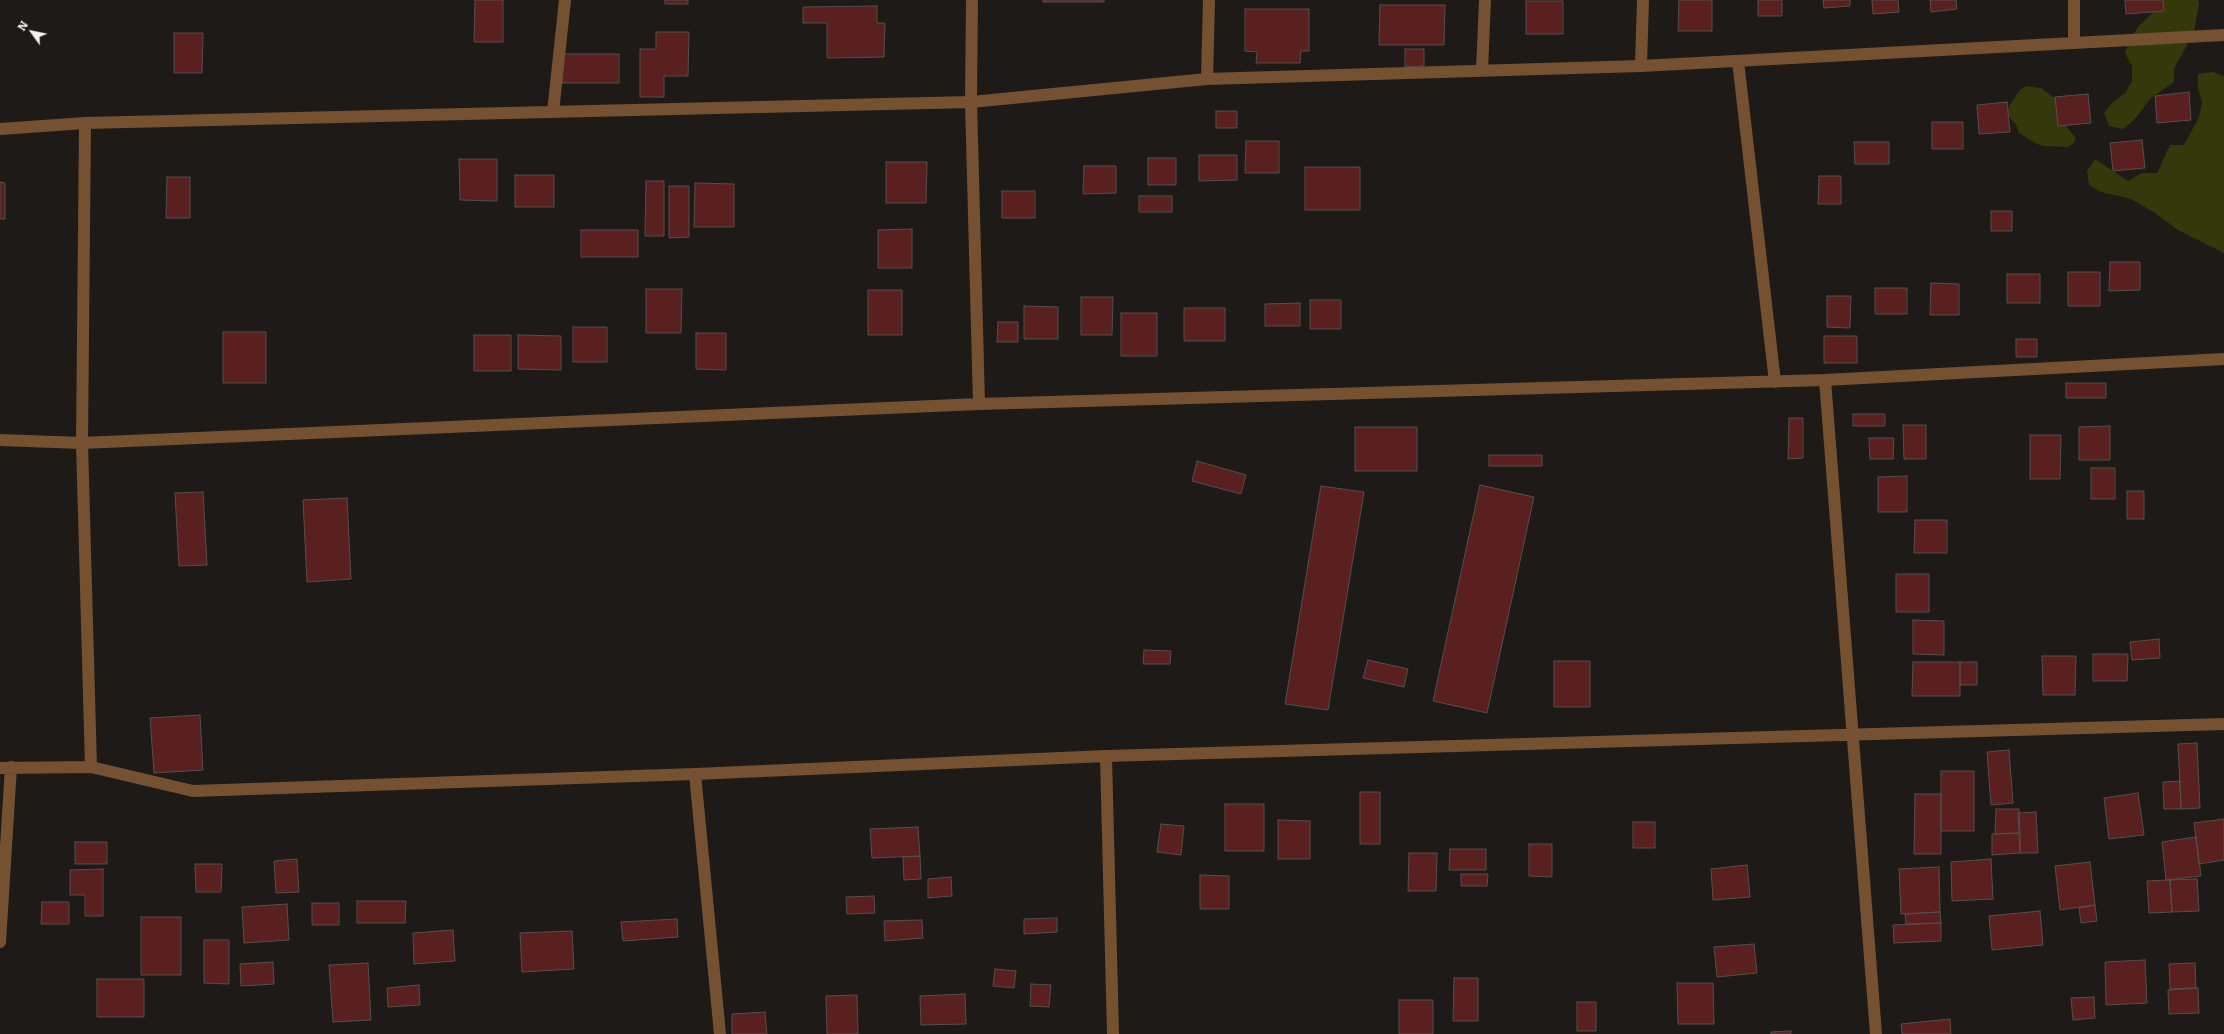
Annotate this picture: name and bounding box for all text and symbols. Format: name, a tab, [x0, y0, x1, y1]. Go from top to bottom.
north arrow	[12, 12, 52, 52]
text: N	[13, 17, 31, 34]

